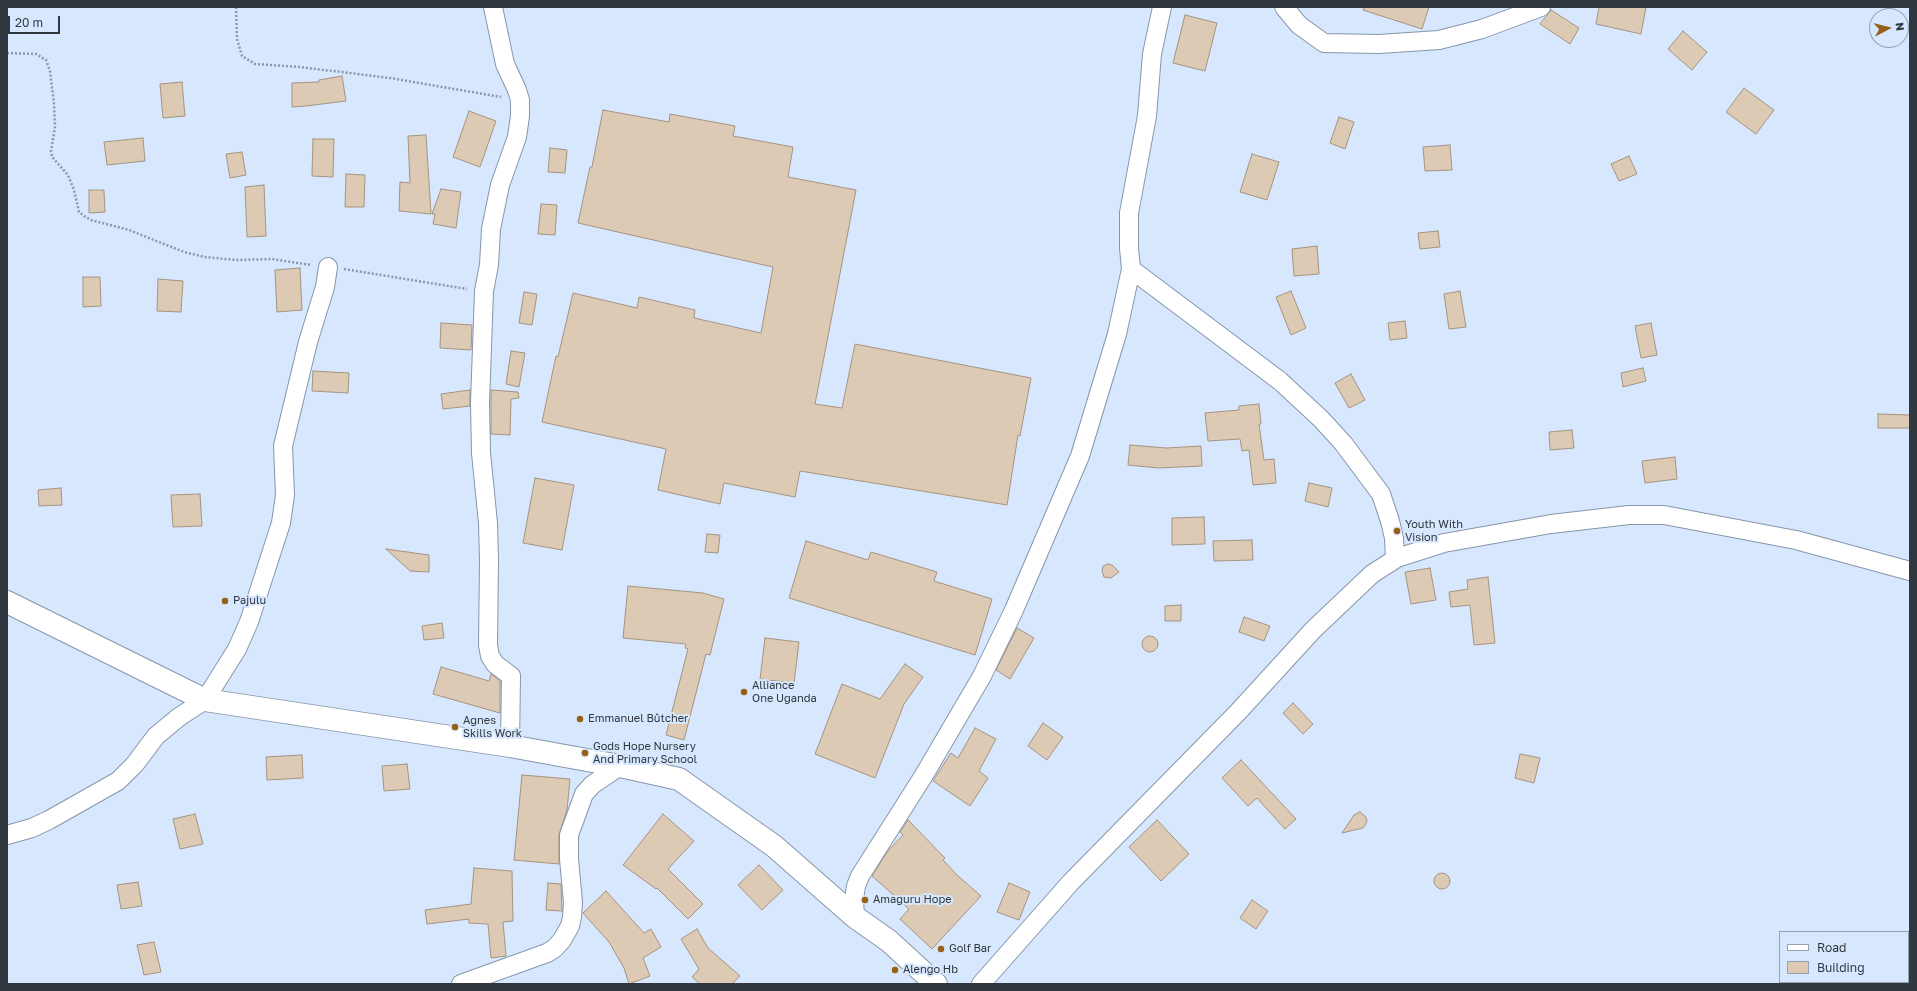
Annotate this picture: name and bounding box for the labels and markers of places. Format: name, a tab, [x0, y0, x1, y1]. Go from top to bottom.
place label: Youth With Vision	[1405, 518, 1463, 544]
marker: Youth With Vision	[1392, 526, 1402, 536]
place label: Pajulu	[233, 594, 266, 608]
marker: Pajulu	[220, 596, 230, 606]
place label: Alliance One Uganda	[752, 679, 817, 705]
marker: Alliance One Uganda	[739, 687, 749, 697]
place label: Emmanuel Bûtcher	[588, 712, 688, 726]
place label: Agnes Skills Work	[463, 714, 522, 740]
marker: Emmanuel Bûtcher	[575, 714, 585, 724]
marker: Agnes Skills Work	[450, 722, 460, 732]
place label: Gods Hope Nursery And Primary School	[593, 740, 697, 766]
marker: Gods Hope Nursery And Primary School	[580, 748, 590, 758]
place label: Amaguru Hope	[873, 893, 952, 907]
marker: Amaguru Hope	[860, 895, 870, 905]
place label: Golf Bar	[949, 942, 991, 956]
marker: Golf Bar	[936, 944, 946, 954]
place label: Alengo Hb	[903, 963, 958, 977]
marker: Alengo Hb	[890, 965, 900, 975]

